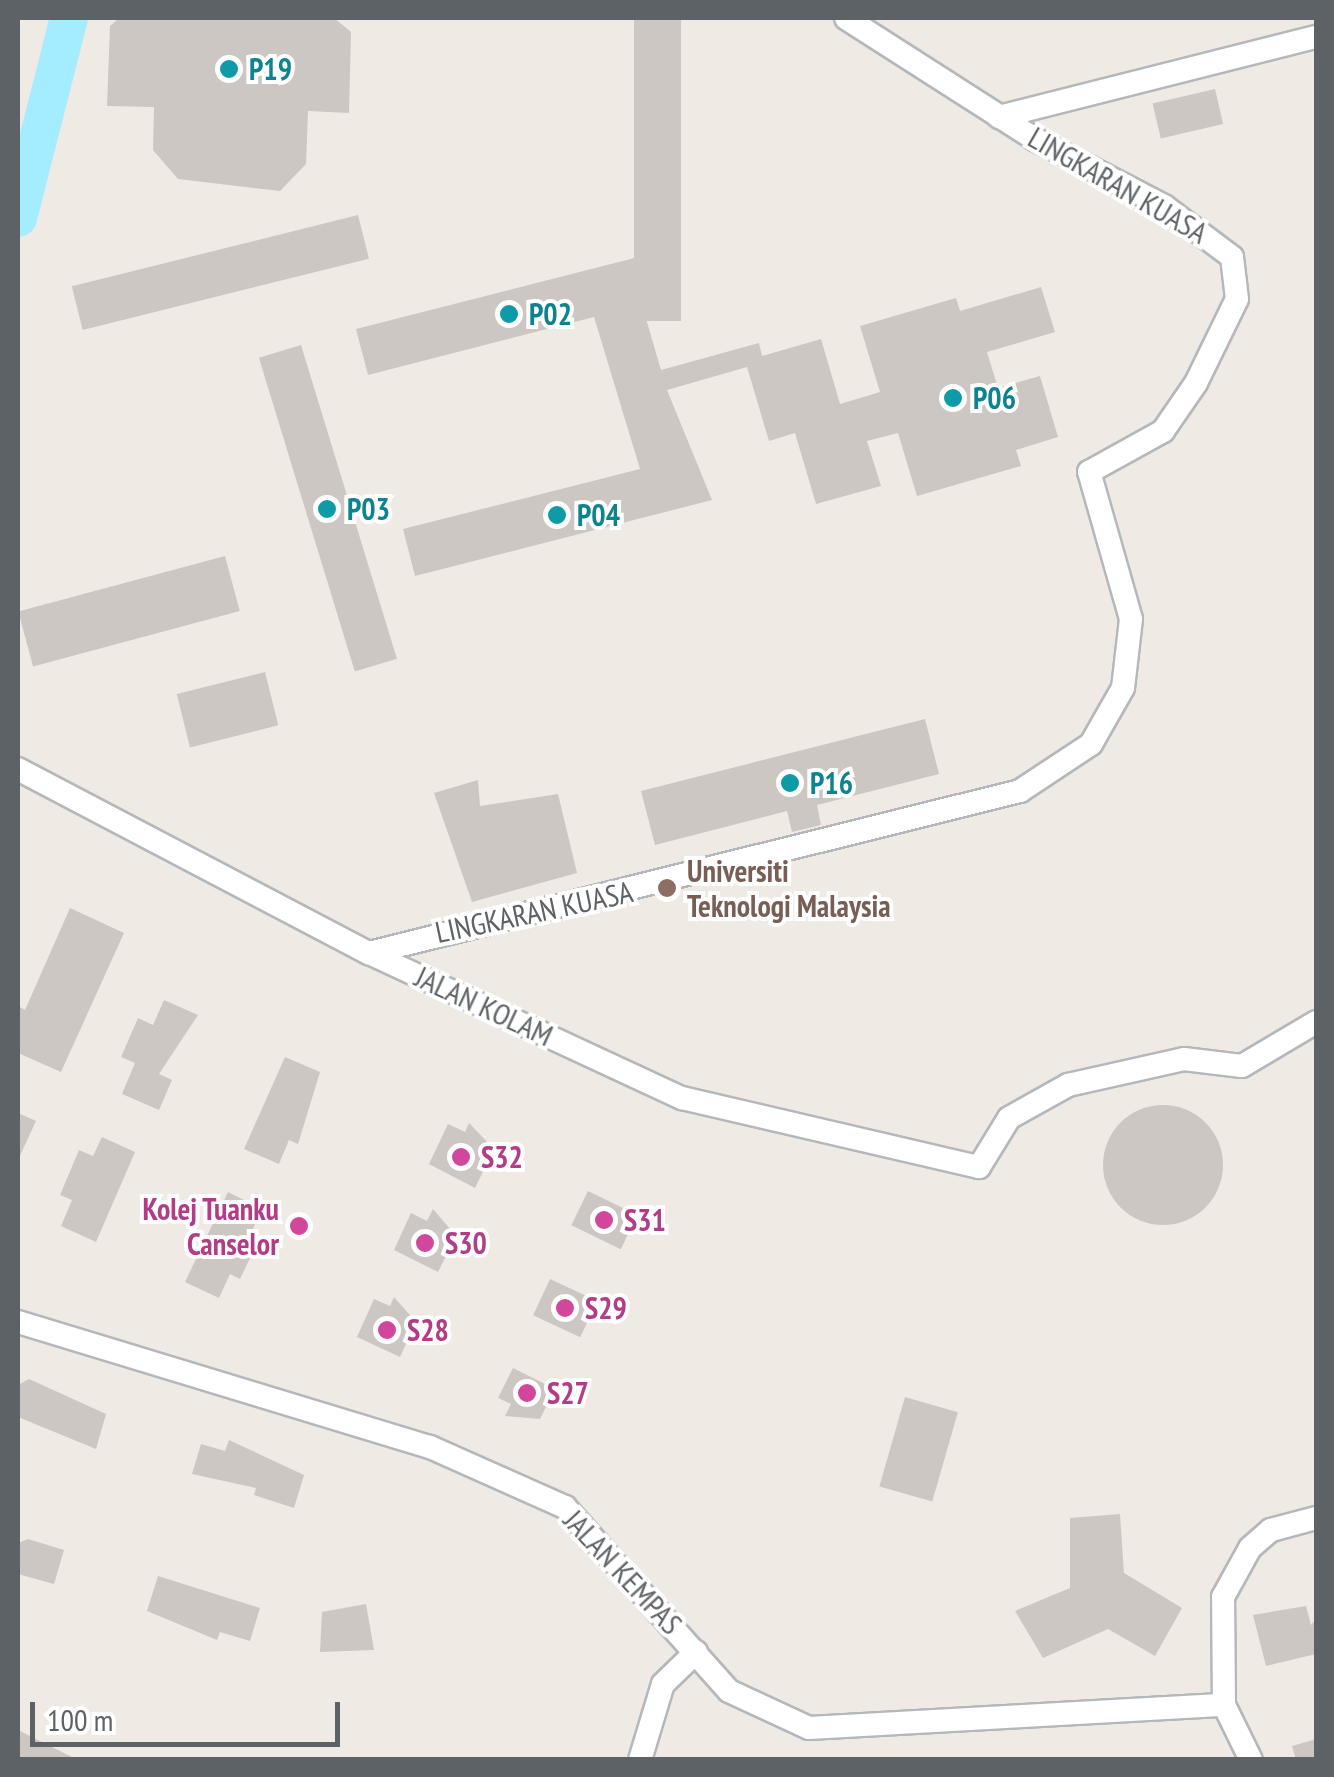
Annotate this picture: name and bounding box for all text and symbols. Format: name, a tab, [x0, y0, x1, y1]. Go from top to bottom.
place label: P19	[249, 51, 292, 87]
marker: P19	[218, 58, 240, 80]
street label: LINGKARAN KUASA	[1022, 119, 1214, 251]
place label: P02	[529, 296, 572, 332]
marker: P02	[498, 303, 520, 325]
place label: P06	[973, 380, 1016, 416]
marker: P06	[942, 387, 964, 409]
place label: P03	[347, 491, 390, 527]
place label: P04	[577, 497, 620, 533]
marker: P03	[316, 498, 338, 520]
marker: P04	[546, 504, 568, 526]
place label: P16	[810, 765, 853, 801]
marker: P16	[779, 772, 801, 794]
place label: Universiti Teknologi Malaysia	[687, 853, 891, 924]
street label: LINGKARAN KUASA	[432, 874, 636, 950]
marker: Universiti Teknologi Malaysia	[656, 877, 678, 899]
street label: JALAN KOLAM	[410, 959, 558, 1053]
place label: S32	[481, 1139, 523, 1175]
marker: S32	[450, 1146, 472, 1168]
place label: Kolej Tuanku Canselor	[142, 1191, 279, 1262]
place label: S31	[624, 1202, 666, 1238]
marker: S31	[593, 1209, 615, 1231]
marker: Kolej Tuanku Canselor	[288, 1215, 310, 1237]
place label: S30	[445, 1225, 487, 1261]
marker: S30	[414, 1232, 436, 1254]
place label: S29	[585, 1290, 627, 1326]
marker: S29	[554, 1297, 576, 1319]
place label: S28	[407, 1312, 449, 1348]
marker: S28	[376, 1319, 398, 1341]
place label: S27	[547, 1375, 589, 1411]
marker: S27	[516, 1382, 538, 1404]
street label: JALAN KEMPAS	[556, 1503, 690, 1641]
scale bar	[35, 1682, 345, 1744]
text: 100 m	[47, 1700, 113, 1739]

